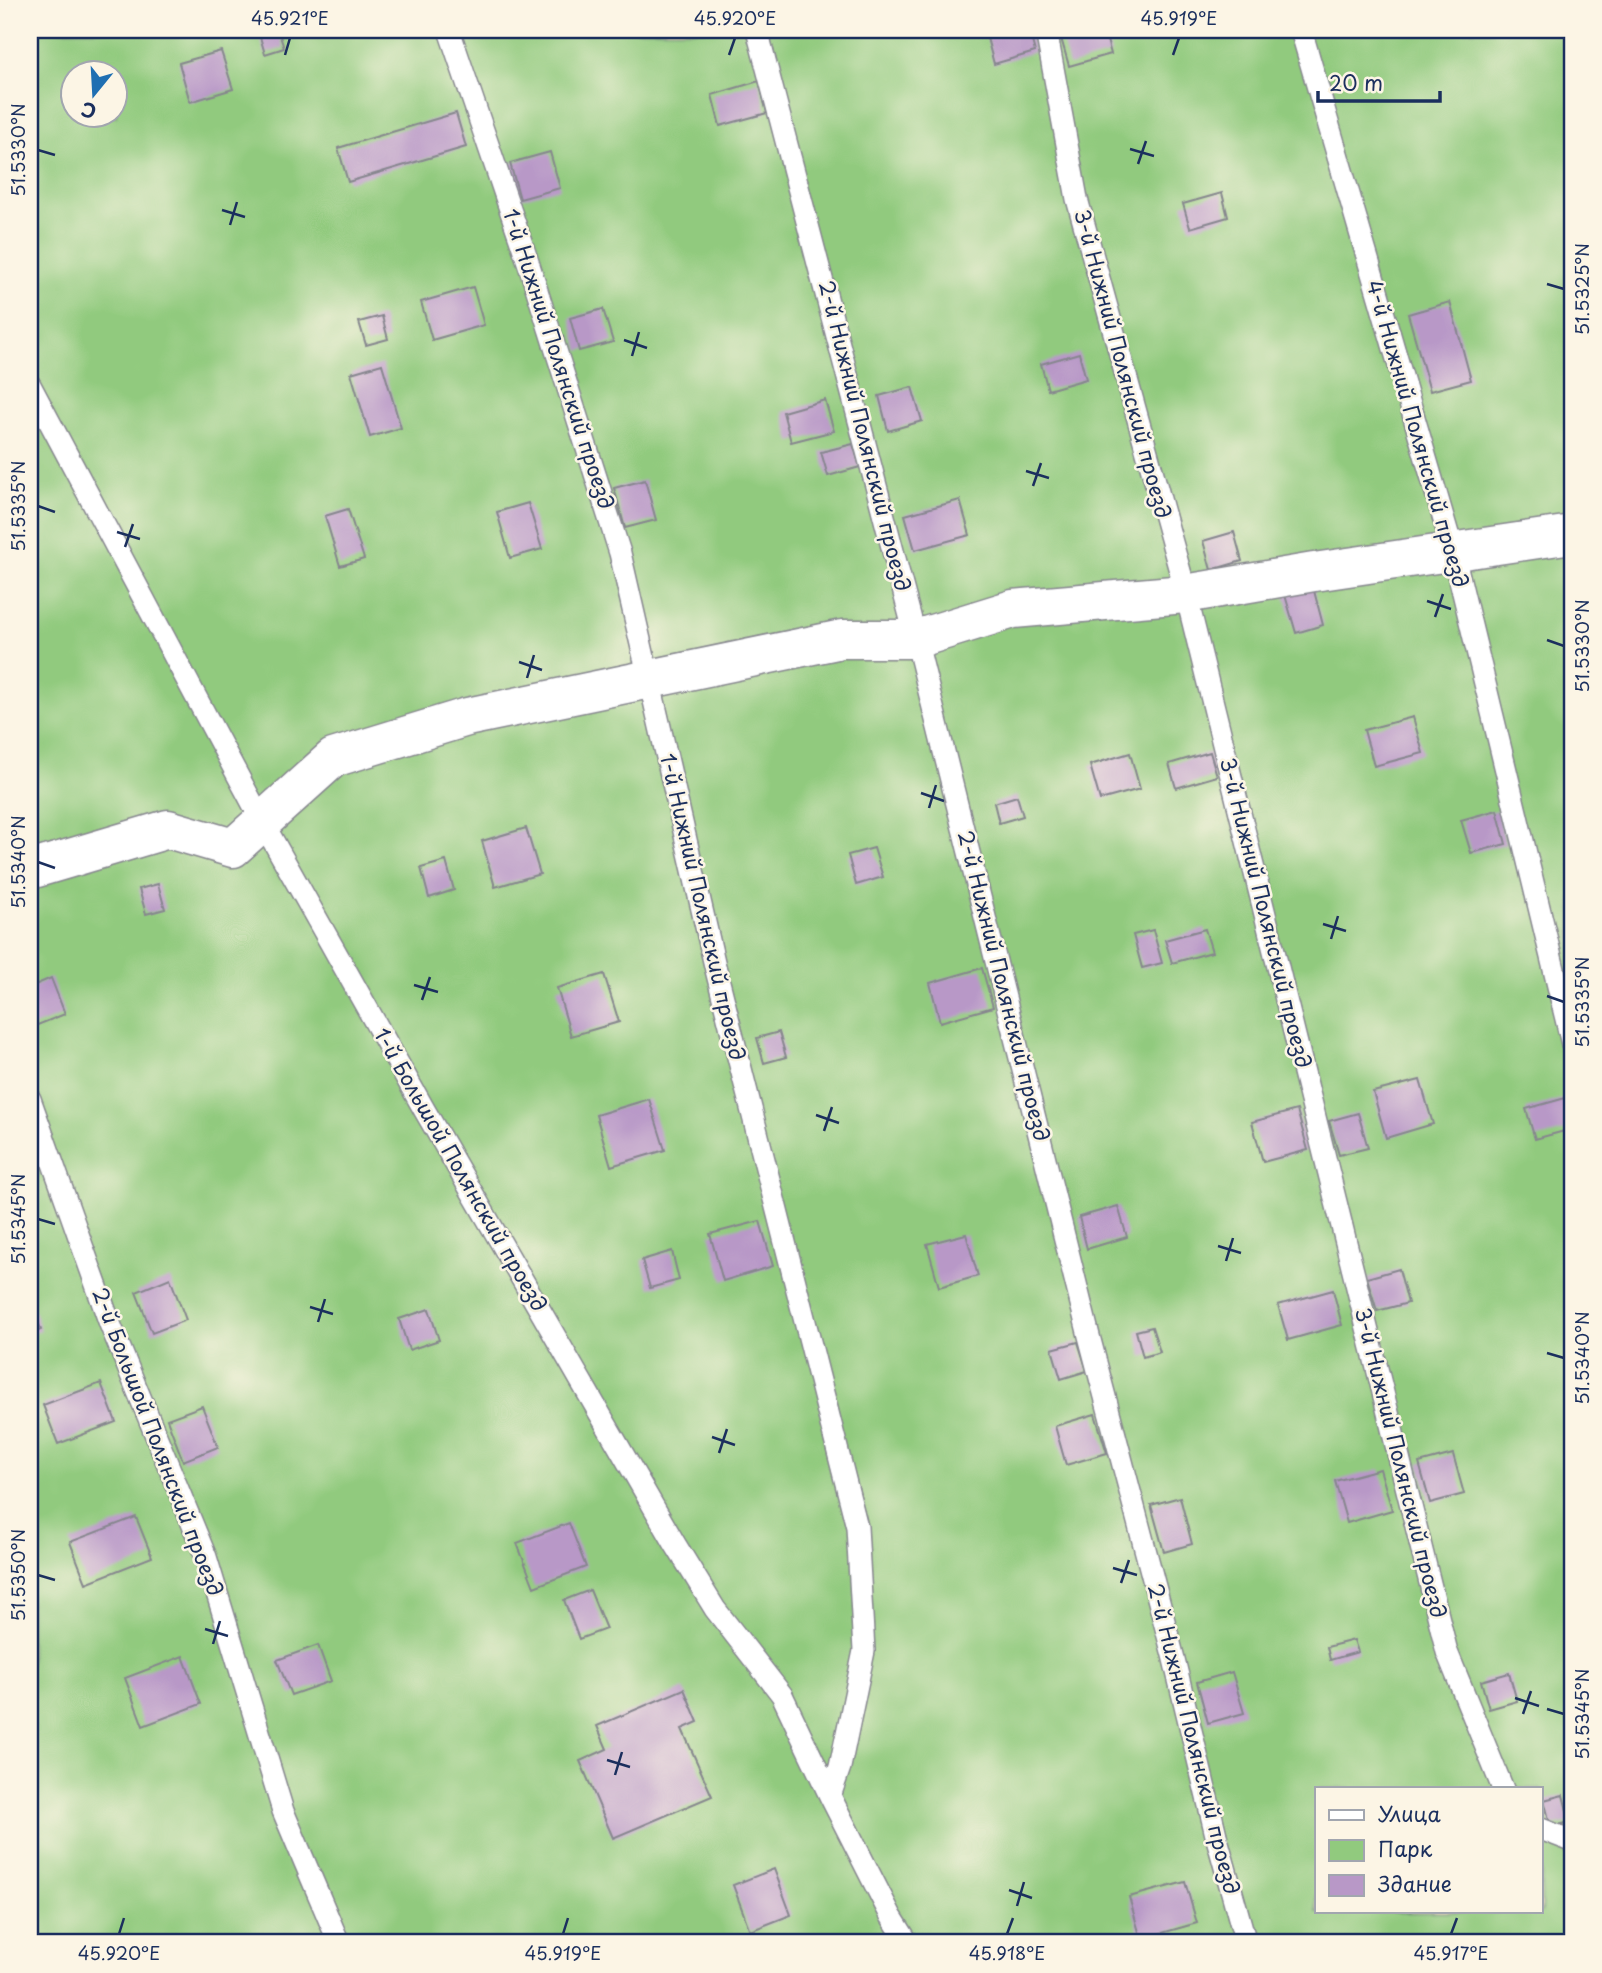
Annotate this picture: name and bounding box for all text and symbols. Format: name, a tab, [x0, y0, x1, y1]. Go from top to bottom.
text: 45.921°E	[251, 4, 329, 31]
text: 45.920°E	[694, 4, 776, 31]
text: 45.919°E	[1141, 4, 1217, 31]
north arrow	[60, 60, 130, 130]
scale bar	[1318, 60, 1441, 104]
text: 20 m	[1329, 66, 1383, 98]
text: С	[77, 96, 100, 127]
text: 51.5330°N	[4, 103, 31, 197]
street label: 1-й Нижний Полянский проезд	[496, 204, 624, 513]
street label: 3-й Нижний Полянский проезд	[1067, 205, 1181, 522]
text: 51.5325°N	[1568, 243, 1595, 335]
street label: 4-й Нижний Полянский проезд	[1360, 276, 1478, 591]
street label: 2-й Нижний Полянский проезд	[812, 277, 920, 594]
text: 51.5335°N	[4, 460, 31, 552]
text: 51.5330°N	[1568, 599, 1595, 693]
street label: 1-й Нижний Полянский проезд	[653, 750, 755, 1063]
street label: 3-й Нижний Полянский проезд	[1213, 754, 1321, 1071]
text: 51.5340°N	[4, 815, 31, 909]
street label: 2-й Нижний Полянский проезд	[951, 827, 1059, 1144]
text: 51.5335°N	[1568, 956, 1595, 1048]
street label: 1-й Большой Полянский проезд	[367, 1021, 556, 1317]
text: 51.5345°N	[4, 1173, 31, 1265]
street label: 2-й Большой Полянский проезд	[85, 1282, 233, 1600]
street label: 3-й Нижний Полянский проезд	[1348, 1304, 1456, 1621]
text: 51.5340°N	[1568, 1311, 1595, 1405]
text: 51.5350°N	[4, 1529, 31, 1621]
street label: 2-й Нижний Полянский проезд	[1141, 1580, 1249, 1897]
text: 51.5345°N	[1568, 1668, 1595, 1760]
legend	[1315, 1787, 1542, 1913]
text: Улица	[1378, 1797, 1441, 1829]
text: Парк	[1378, 1832, 1433, 1864]
text: Здание	[1378, 1867, 1452, 1899]
text: 45.920°E	[78, 1939, 160, 1966]
text: 45.919°E	[525, 1939, 601, 1966]
text: 45.918°E	[969, 1939, 1045, 1966]
text: 45.917°E	[1413, 1939, 1489, 1966]

